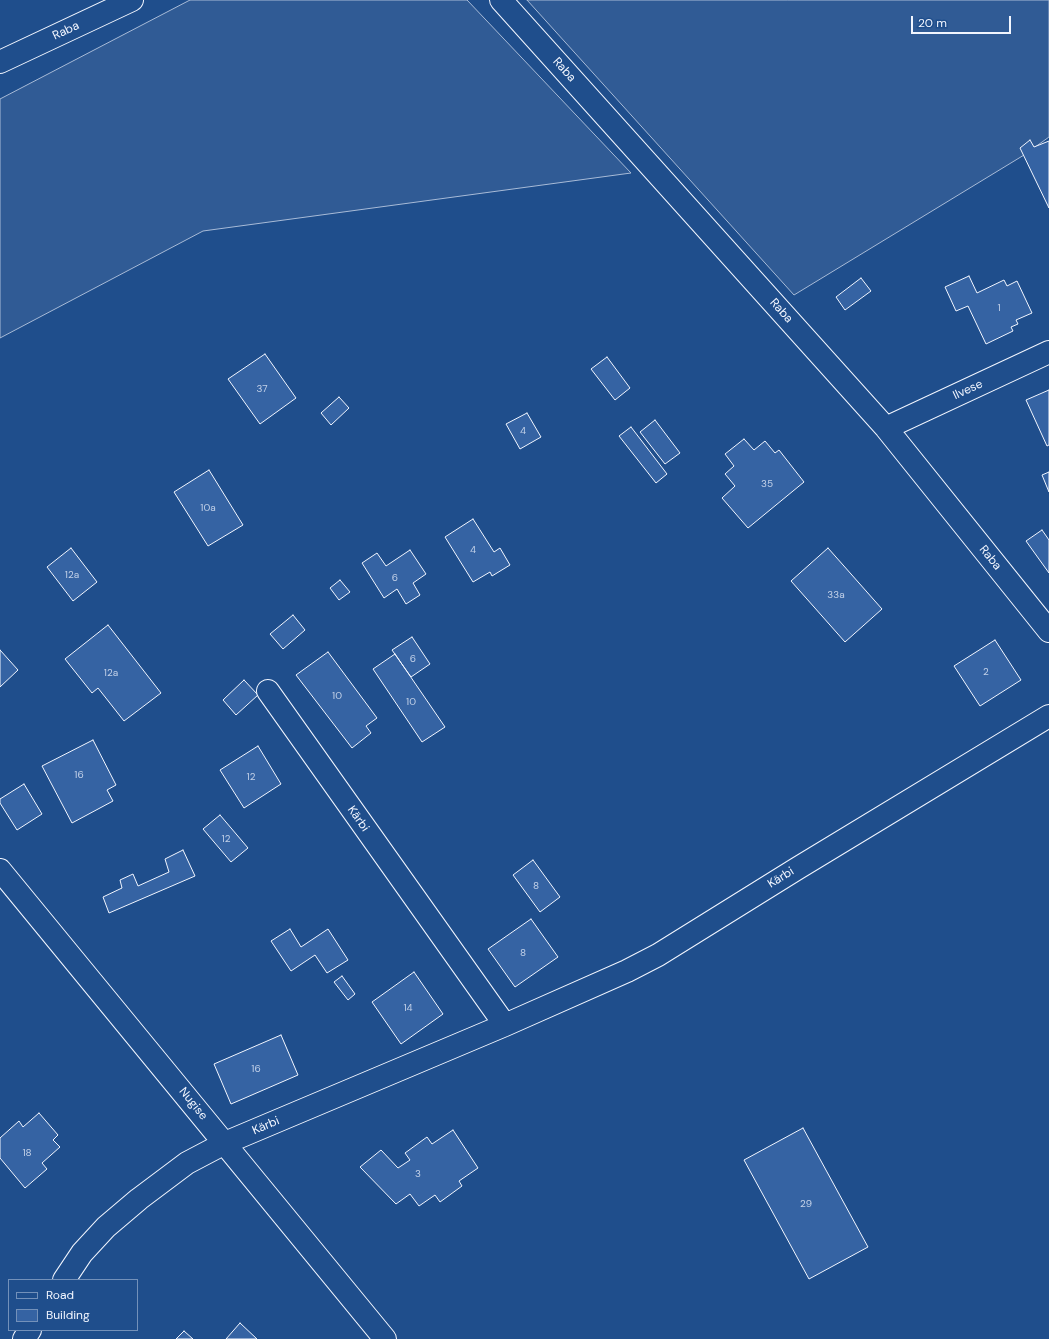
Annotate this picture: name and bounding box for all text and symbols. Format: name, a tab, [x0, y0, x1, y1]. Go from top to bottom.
scale bar	[913, 8, 1013, 34]
text: 20 m	[918, 15, 947, 31]
street label: Raba	[50, 19, 82, 43]
street label: Raba	[549, 55, 579, 85]
street label: Raba	[766, 296, 796, 326]
house number: 1	[997, 302, 1001, 314]
street label: Ilvese	[951, 377, 985, 403]
house number: 37	[256, 383, 268, 395]
house number: 4	[520, 425, 526, 437]
house number: 35	[761, 478, 773, 490]
house number: 10a	[200, 502, 216, 514]
street label: Raba	[976, 543, 1004, 573]
house number: 4	[470, 544, 476, 556]
house number: 12a	[65, 569, 79, 581]
house number: 6	[392, 572, 398, 584]
house number: 33a	[827, 589, 845, 601]
house number: 6	[410, 653, 416, 665]
house number: 2	[983, 666, 989, 678]
house number: 12a	[104, 667, 118, 679]
house number: 10	[332, 690, 342, 702]
house number: 10	[406, 696, 416, 708]
house number: 16	[74, 769, 84, 781]
house number: 12	[247, 771, 255, 783]
street label: Kärbi	[344, 803, 372, 835]
house number: 12	[222, 833, 230, 845]
street label: Kärbi	[765, 864, 797, 892]
house number: 8	[533, 880, 539, 892]
house number: 8	[520, 947, 526, 959]
house number: 14	[403, 1002, 413, 1014]
house number: 16	[251, 1063, 261, 1075]
street label: Nugise	[176, 1085, 210, 1123]
street label: Kärbi	[250, 1114, 282, 1138]
house number: 18	[22, 1147, 32, 1159]
house number: 3	[415, 1168, 421, 1180]
house number: 29	[800, 1198, 812, 1210]
legend	[8, 1279, 138, 1331]
text: Road	[46, 1287, 74, 1303]
text: Building	[46, 1307, 90, 1323]

